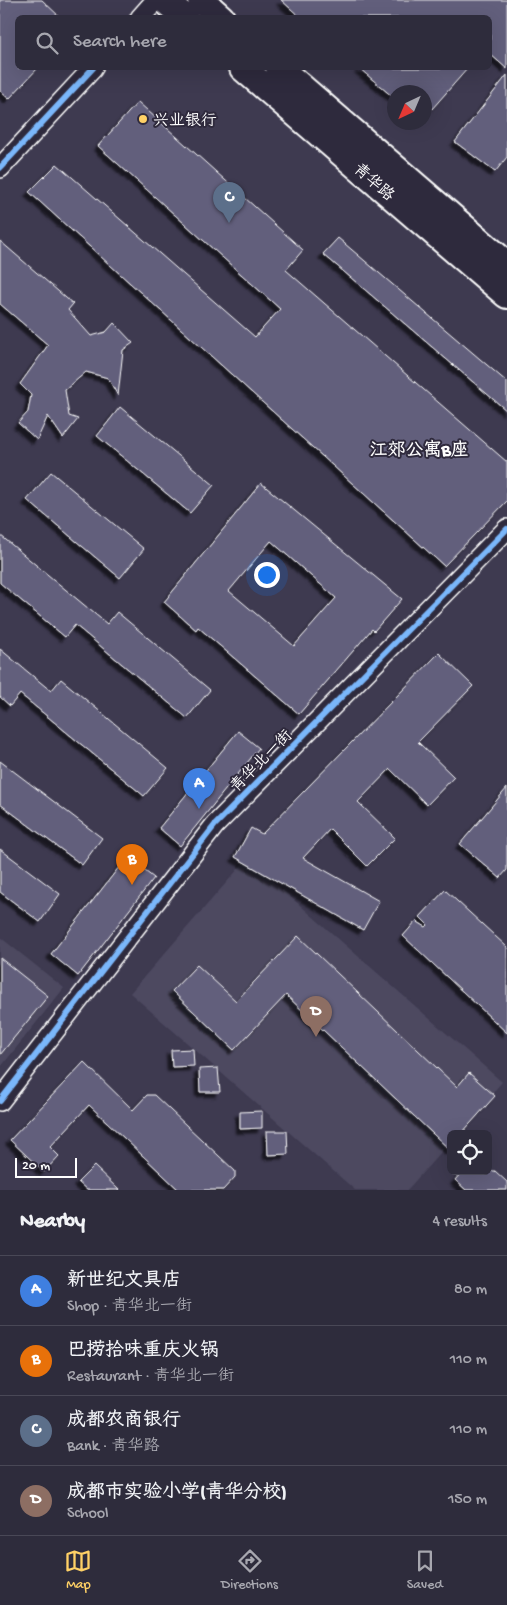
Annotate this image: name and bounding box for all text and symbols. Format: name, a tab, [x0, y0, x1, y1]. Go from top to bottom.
search box	[15, 15, 492, 70]
icon: search	[33, 29, 61, 57]
text: Search here	[73, 31, 167, 54]
north arrow	[387, 85, 432, 130]
place label: 兴业银行	[153, 112, 217, 132]
marker: 兴业银行	[137, 113, 149, 125]
street label: 青华路	[348, 159, 398, 207]
pin: C	[213, 182, 245, 223]
district label: 江郊公寓B座	[369, 439, 469, 462]
your location	[254, 562, 280, 588]
street label: 青华北一街	[226, 726, 297, 797]
pin: A	[183, 768, 215, 809]
pin: B	[116, 844, 148, 885]
pin: D	[300, 996, 332, 1037]
map controls	[447, 1130, 492, 1175]
button: locate	[447, 1130, 492, 1175]
scale bar	[15, 1155, 78, 1178]
text: 20 m	[22, 1158, 50, 1175]
text: Nearby	[20, 1210, 85, 1235]
text: 4 results	[432, 1213, 487, 1232]
text: 新世纪文具店	[67, 1270, 181, 1293]
text: A	[31, 1281, 41, 1300]
text: 80 m	[454, 1281, 487, 1300]
text: Shop · 青华北一街	[67, 1298, 192, 1317]
text: 巴捞拾味重庆火锅	[67, 1340, 219, 1363]
text: B	[32, 1351, 40, 1370]
text: 110 m	[450, 1351, 487, 1370]
text: Restaurant · 青华北一街	[67, 1368, 234, 1387]
text: 成都农商银行	[67, 1410, 181, 1433]
text: C	[32, 1421, 40, 1440]
text: 110 m	[450, 1421, 487, 1440]
text: Bank · 青华路	[67, 1438, 159, 1457]
text: 成都市实验小学(青华分校)	[67, 1482, 287, 1505]
text: D	[31, 1491, 41, 1510]
text: 150 m	[448, 1491, 487, 1510]
text: School	[67, 1505, 109, 1524]
tab: Map	[64, 1547, 92, 1594]
tab: Directions	[221, 1547, 278, 1594]
tab: Saved	[407, 1547, 443, 1594]

